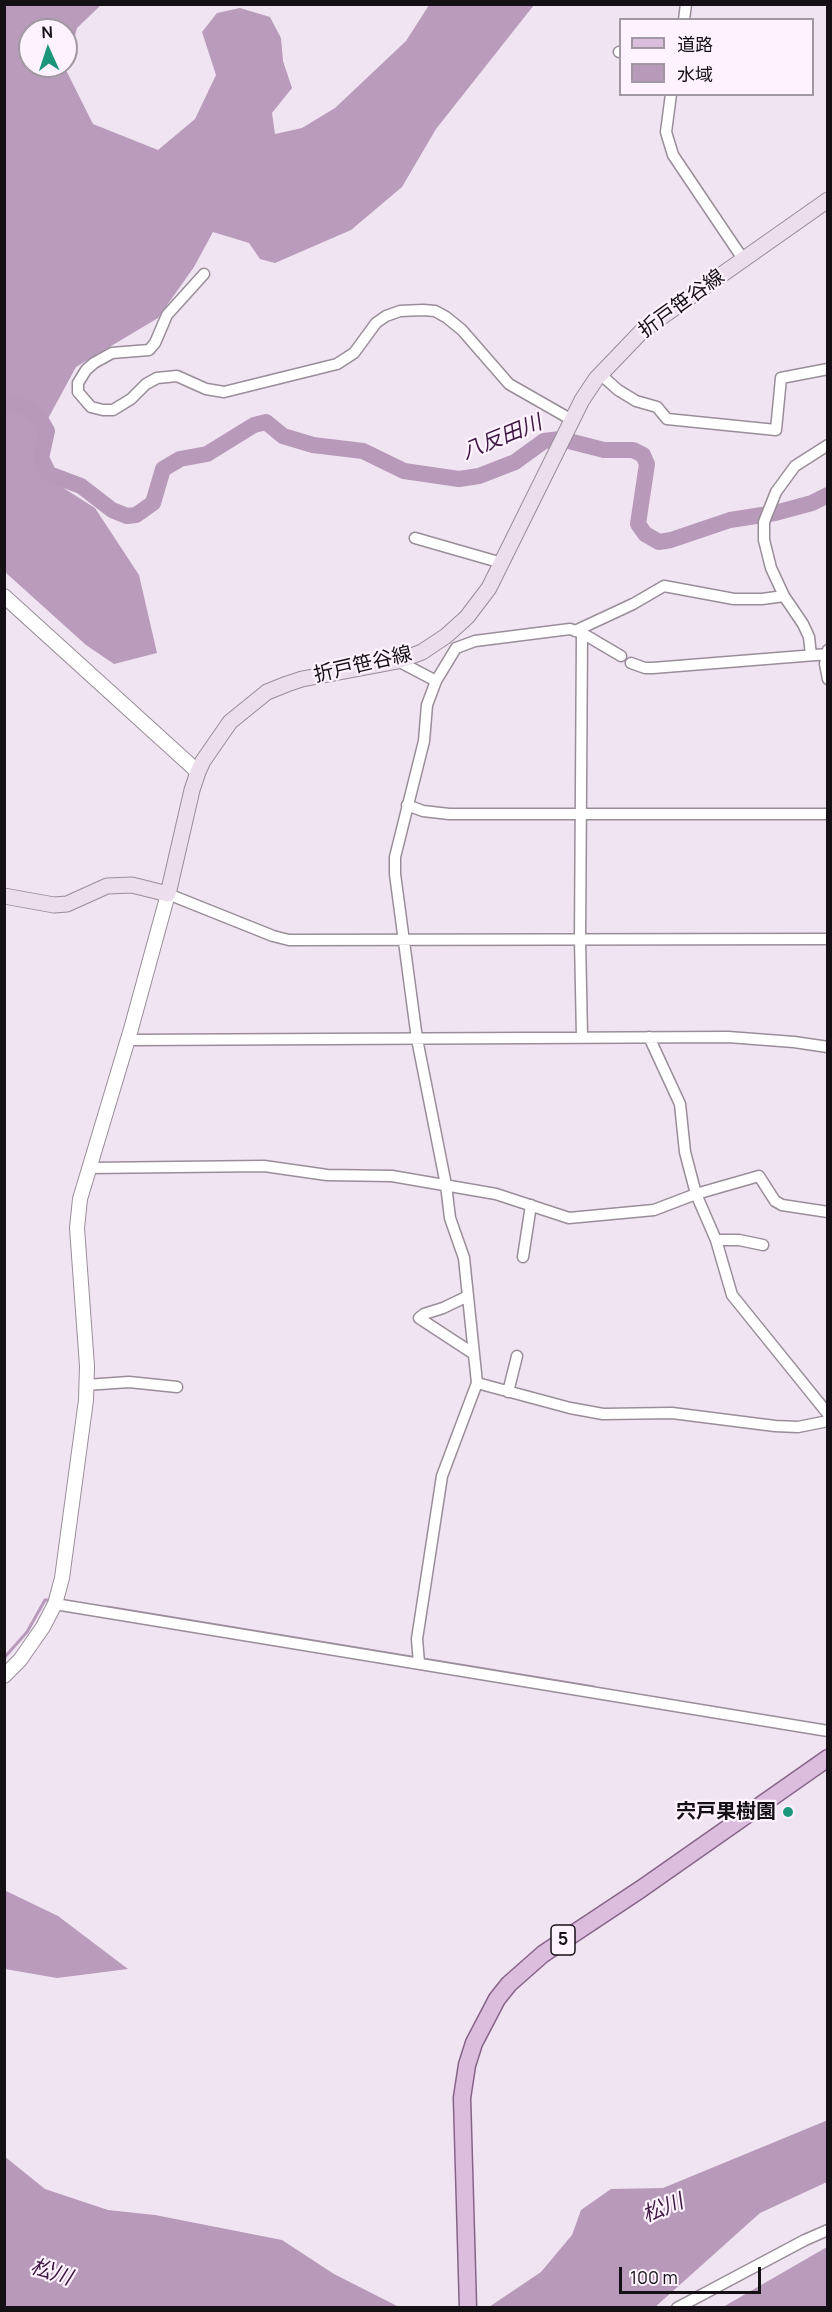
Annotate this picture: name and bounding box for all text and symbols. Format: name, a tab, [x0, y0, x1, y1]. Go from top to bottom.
north arrow	[18, 18, 78, 78]
legend	[619, 18, 814, 96]
text: N	[41, 21, 53, 43]
text: 道路	[677, 32, 713, 56]
text: 水域	[677, 62, 713, 86]
street label: 折戸笹谷線	[634, 265, 730, 343]
water label: 八反田川	[458, 411, 546, 465]
street label: 折戸笹谷線	[312, 642, 414, 688]
place label: 宍戸果樹園	[676, 1800, 776, 1824]
marker: 宍戸果樹園	[781, 1805, 795, 1819]
road number: 5	[551, 1925, 575, 1955]
water label: 松川	[639, 2189, 687, 2229]
water label: 松川	[27, 2255, 75, 2291]
scale bar	[622, 2255, 764, 2293]
text: 100 m	[630, 2265, 678, 2289]

